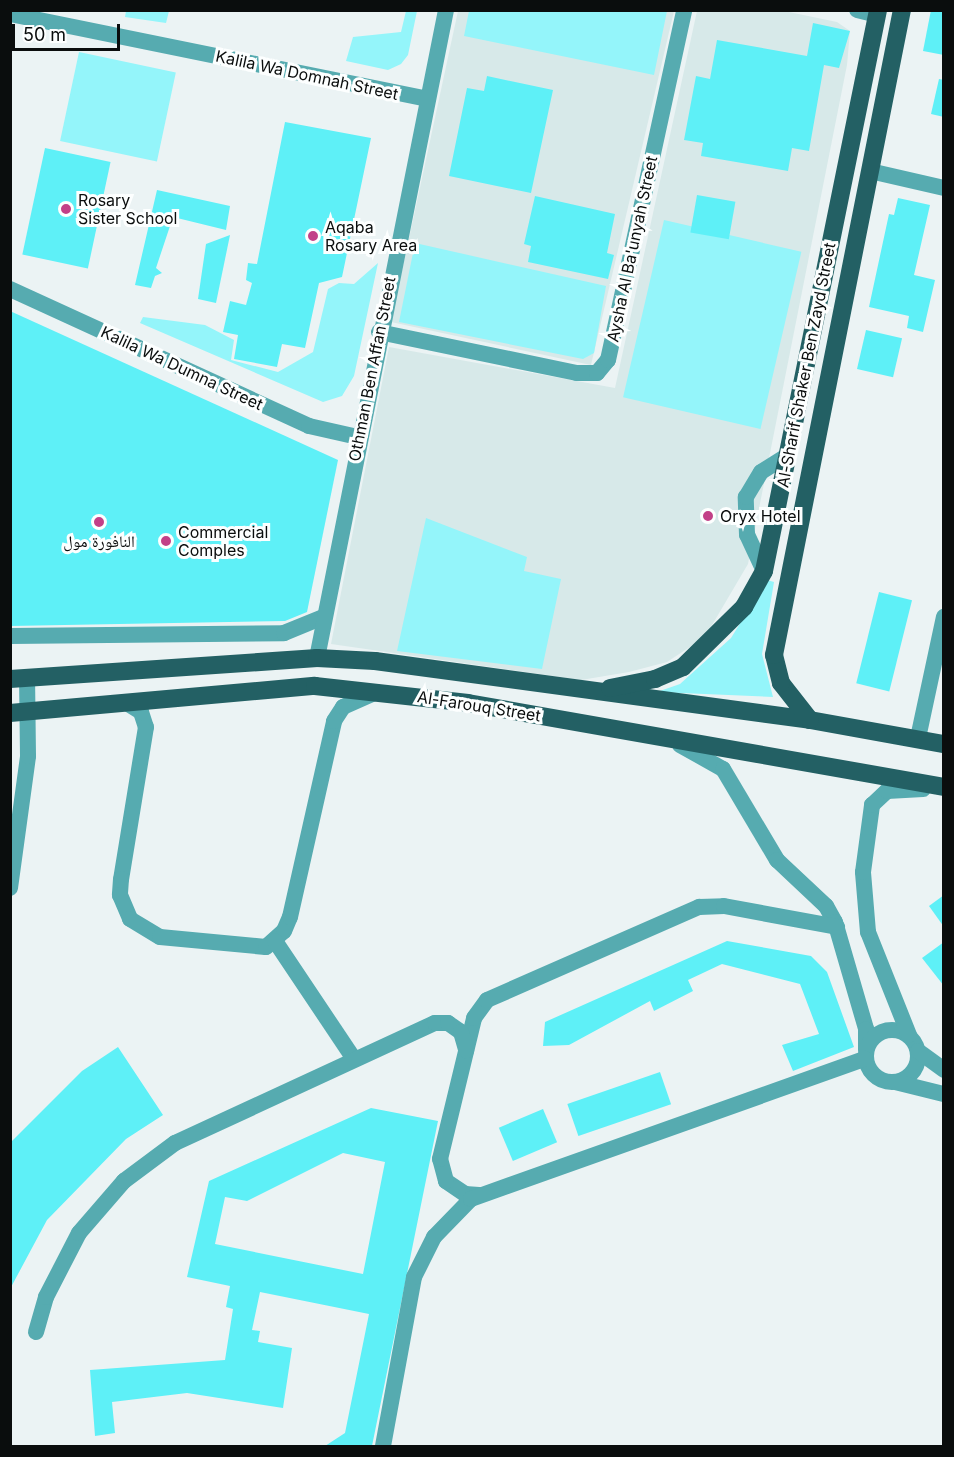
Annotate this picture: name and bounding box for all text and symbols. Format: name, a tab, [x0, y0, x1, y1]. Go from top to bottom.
scale bar	[15, 12, 123, 50]
text: 50 m	[23, 24, 66, 45]
street label: Kalila Wa Domnah Street	[214, 46, 400, 104]
street label: Aysha Al Ba'unyah Street	[603, 154, 661, 344]
place label: Rosary Sister School	[78, 190, 177, 228]
marker: Rosary Sister School	[59, 202, 73, 216]
place label: Aqaba Rosary Area	[325, 217, 417, 255]
marker: Aqaba Rosary Area	[306, 229, 320, 243]
street label: Al-Sharif Shaker Ben Zayd Street	[773, 241, 839, 489]
street label: Othman Ben Affan Street	[345, 275, 399, 463]
street label: Kalila Wa Dumna Street	[98, 322, 266, 414]
place label: Oryx Hotel	[720, 506, 800, 526]
marker: Oryx Hotel	[701, 509, 715, 523]
marker: النافورة مول	[92, 515, 106, 529]
place label: Commercial Comples	[178, 522, 268, 560]
place label: النافورة مول	[63, 531, 135, 551]
marker: Commercial Comples	[159, 534, 173, 548]
street label: Al-Farouq Street	[416, 687, 542, 725]

